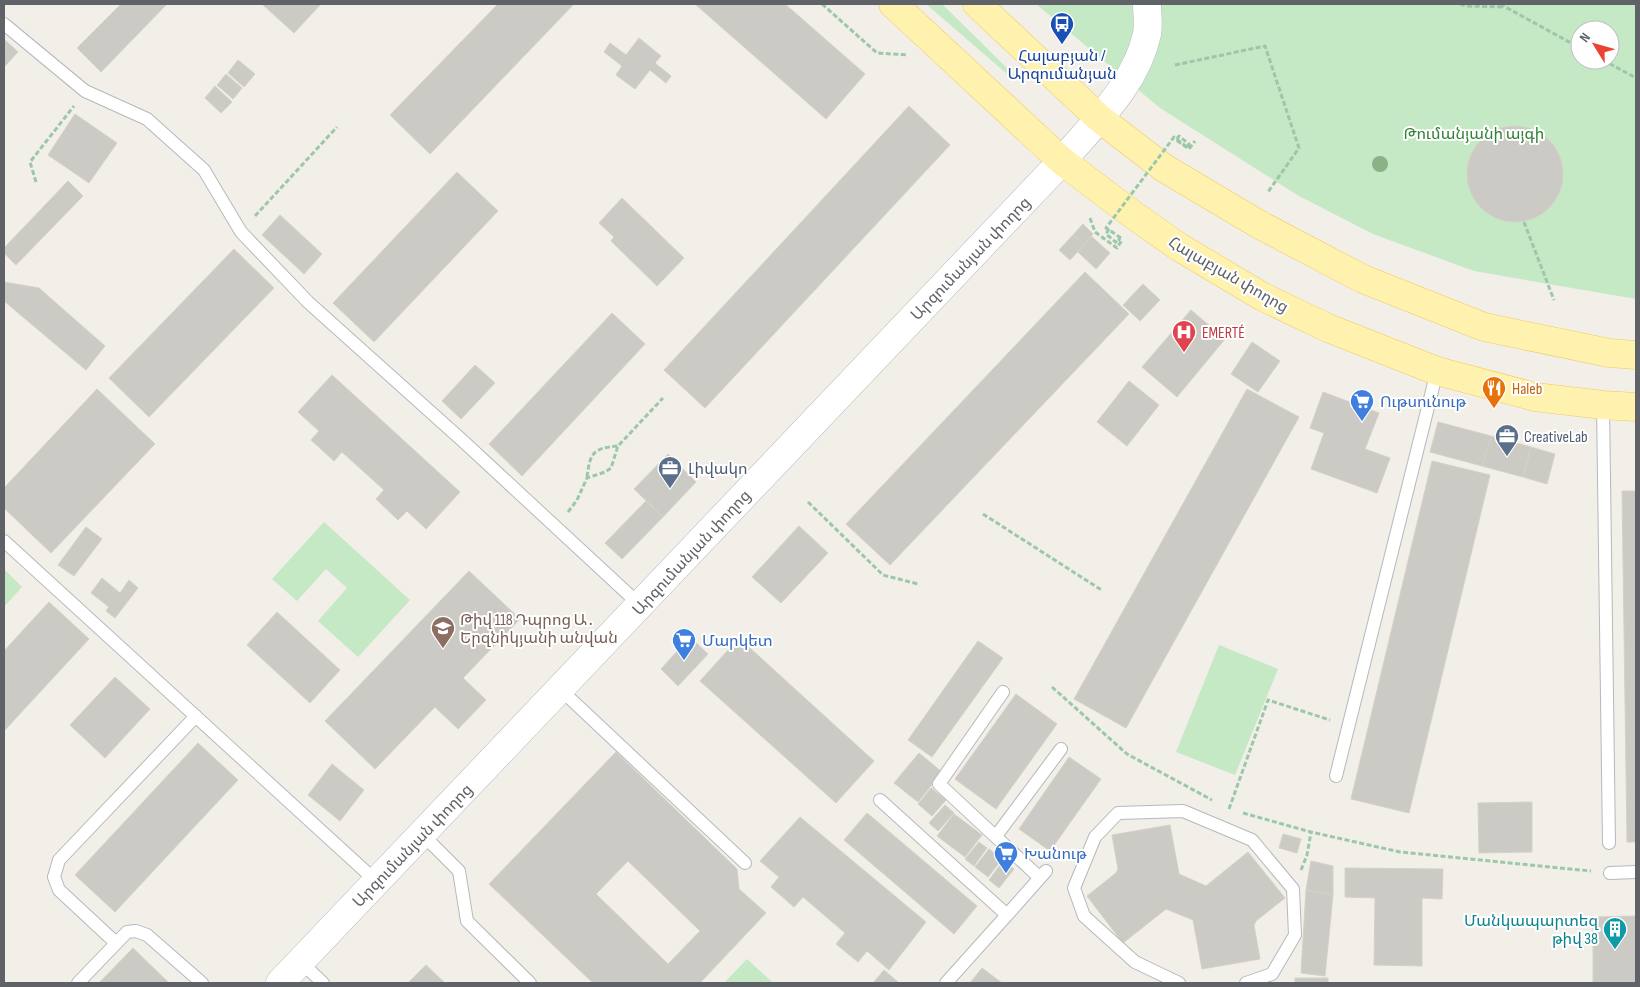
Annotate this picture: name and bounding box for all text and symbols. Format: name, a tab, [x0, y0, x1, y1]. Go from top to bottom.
bus stop icon: Հալաբյան / Արզումանյան	[1049, 11, 1075, 45]
north arrow	[1570, 20, 1620, 70]
text: N	[1576, 29, 1594, 46]
place label: Հալաբյան / Արզումանյան	[1007, 47, 1117, 84]
park label: Թումանյանի այգի	[1404, 125, 1544, 144]
street label: Արզումանյան փողոց	[907, 193, 1035, 325]
street label: Հալաբյան փողոց	[1165, 233, 1292, 317]
hospital icon: EMERTÉ	[1171, 319, 1197, 353]
place label: EMERTÉ	[1202, 324, 1245, 343]
restaurant icon: Haleb	[1481, 375, 1507, 409]
place label: Haleb	[1512, 380, 1542, 399]
supermarket icon: Ութսունութ	[1349, 388, 1375, 422]
place label: Ութսունութ	[1380, 393, 1467, 412]
office icon: CreativeLab	[1494, 423, 1520, 457]
place label: CreativeLab	[1524, 428, 1588, 447]
office icon: Լիվակո	[657, 455, 683, 489]
place label: Լիվակո	[688, 460, 748, 479]
street label: Արզումանյան փողոց	[629, 486, 755, 620]
place label: Թիվ 118 Դպրոց Ա․ Երզնիկյանի անվան	[460, 611, 618, 648]
school or university icon: Թիվ 118 Դպրոց Ա․ Երզնիկյանի անվան	[430, 615, 456, 649]
supermarket icon: Մարկետ	[671, 627, 697, 661]
place label: Մարկետ	[702, 632, 773, 651]
street label: Արզումանյան փողոց	[349, 780, 477, 912]
supermarket icon: Խանութ	[993, 840, 1019, 874]
place label: Խանութ	[1024, 845, 1087, 864]
place label: Մանկապարտեզ թիվ 38	[1464, 912, 1599, 949]
building icon: Մանկապարտեզ թիվ 38	[1602, 916, 1628, 950]

